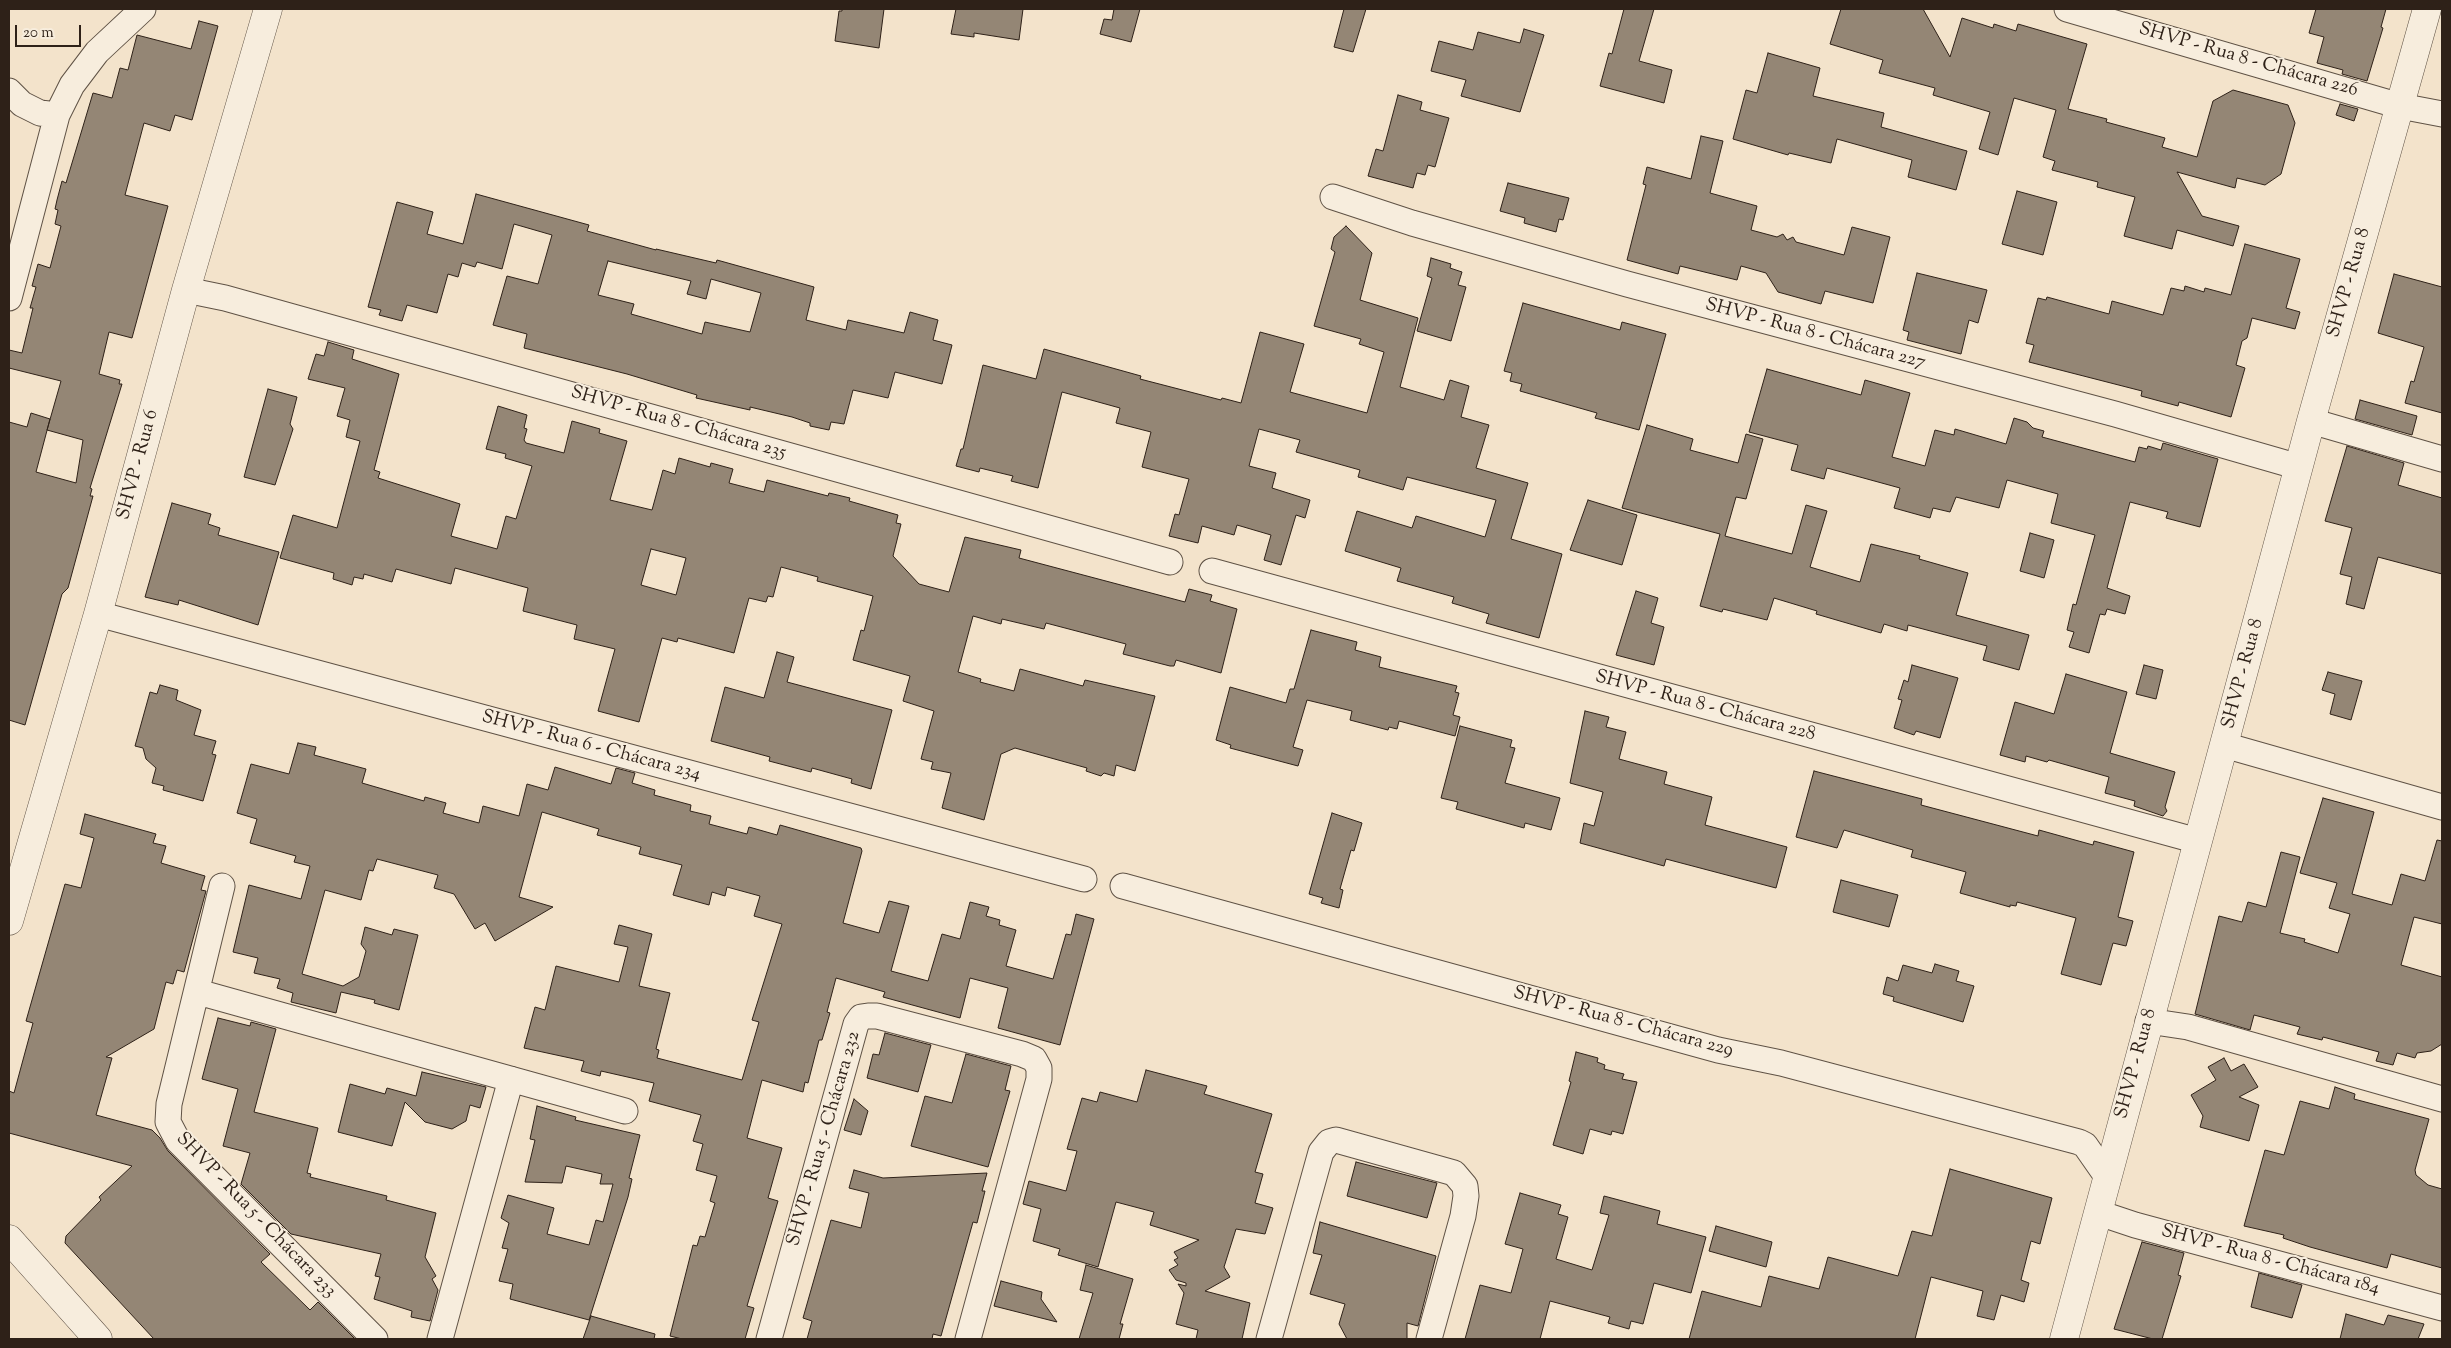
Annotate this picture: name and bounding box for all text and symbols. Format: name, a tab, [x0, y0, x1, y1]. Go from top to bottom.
scale bar	[18, 15, 84, 47]
street label: SHVP - Rua 8 - Chácara 226	[2136, 19, 2360, 103]
text: 20 m	[23, 23, 54, 44]
street label: SHVP - Rua 8	[2323, 225, 2377, 341]
street label: SHVP - Rua 8 - Chácara 227	[1702, 295, 1928, 375]
street label: SHVP - Rua 8 - Chácara 235	[568, 382, 788, 466]
street label: SHVP - Rua 6	[113, 407, 165, 523]
street label: SHVP - Rua 8	[2218, 616, 2270, 732]
street label: SHVP - Rua 8 - Chácara 228	[1592, 667, 1818, 747]
street label: SHVP - Rua 6 - Chácara 234	[479, 707, 703, 787]
street label: SHVP - Rua 8 - Chácara 229	[1510, 983, 1736, 1063]
street label: SHVP - Rua 8	[2111, 1006, 2163, 1122]
street label: SHVP - Rua 5 - Chácara 232	[783, 1029, 867, 1249]
street label: SHVP - Rua 5 - Chácara 233	[170, 1129, 340, 1303]
street label: SHVP - Rua 8 - Chácara 184	[2158, 1221, 2382, 1301]

